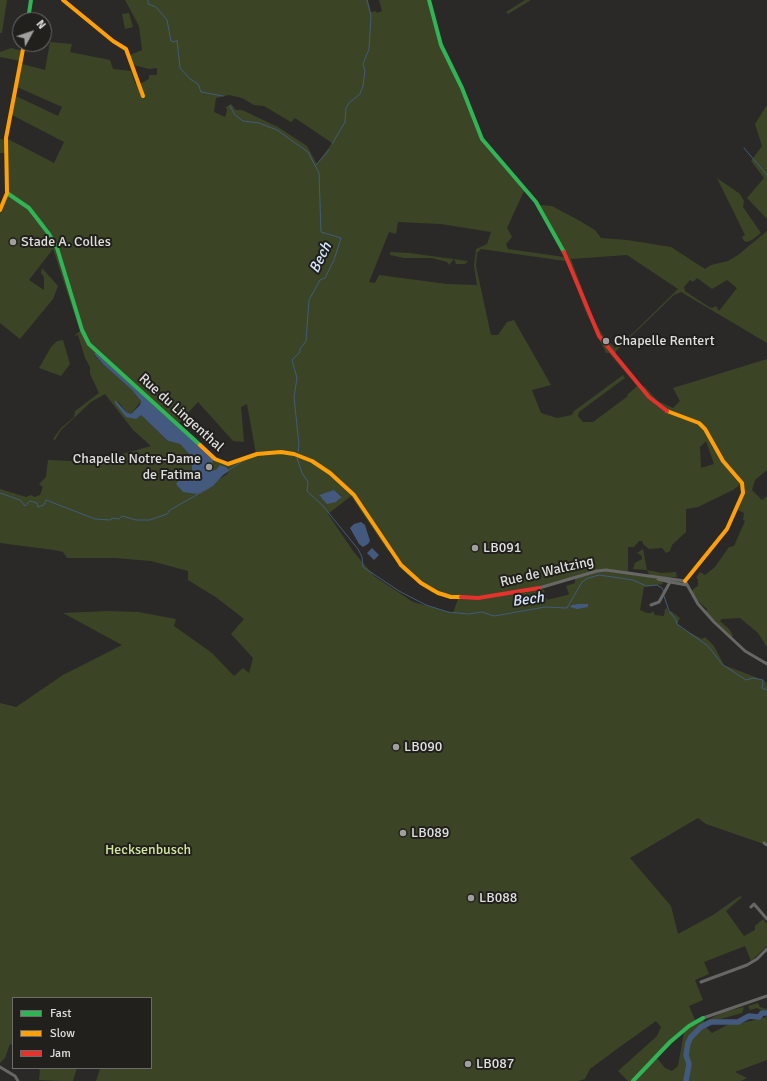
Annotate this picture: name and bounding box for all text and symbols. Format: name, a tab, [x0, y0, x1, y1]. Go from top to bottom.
north arrow	[12, 12, 52, 52]
text: N	[33, 17, 48, 32]
place label: Stade A. Colles	[21, 234, 111, 250]
marker: Stade A. Colles	[8, 237, 18, 247]
water label: Bech	[306, 240, 336, 276]
place label: Chapelle Rentert	[614, 333, 715, 349]
marker: Chapelle Rentert	[601, 336, 611, 346]
street label: Rue du Lingenthal	[135, 371, 227, 455]
place label: Chapelle Notre-Dame de Fatima	[73, 451, 201, 484]
marker: Chapelle Notre-Dame de Fatima	[204, 462, 214, 472]
place label: LB091	[483, 540, 521, 556]
marker: LB091	[470, 543, 480, 553]
street label: Rue de Waltzing	[498, 553, 596, 591]
water label: Bech	[511, 589, 545, 611]
place label: LB090	[404, 739, 442, 755]
marker: LB090	[391, 742, 401, 752]
place label: LB089	[411, 825, 449, 841]
marker: LB089	[398, 828, 408, 838]
park label: Hecksenbusch	[105, 842, 191, 858]
place label: LB088	[479, 890, 517, 906]
marker: LB088	[466, 893, 476, 903]
legend	[12, 997, 152, 1069]
text: Fast	[50, 1006, 71, 1021]
text: Slow	[50, 1026, 75, 1041]
text: Jam	[50, 1046, 71, 1061]
place label: LB087	[476, 1056, 514, 1072]
marker: LB087	[463, 1059, 473, 1069]

